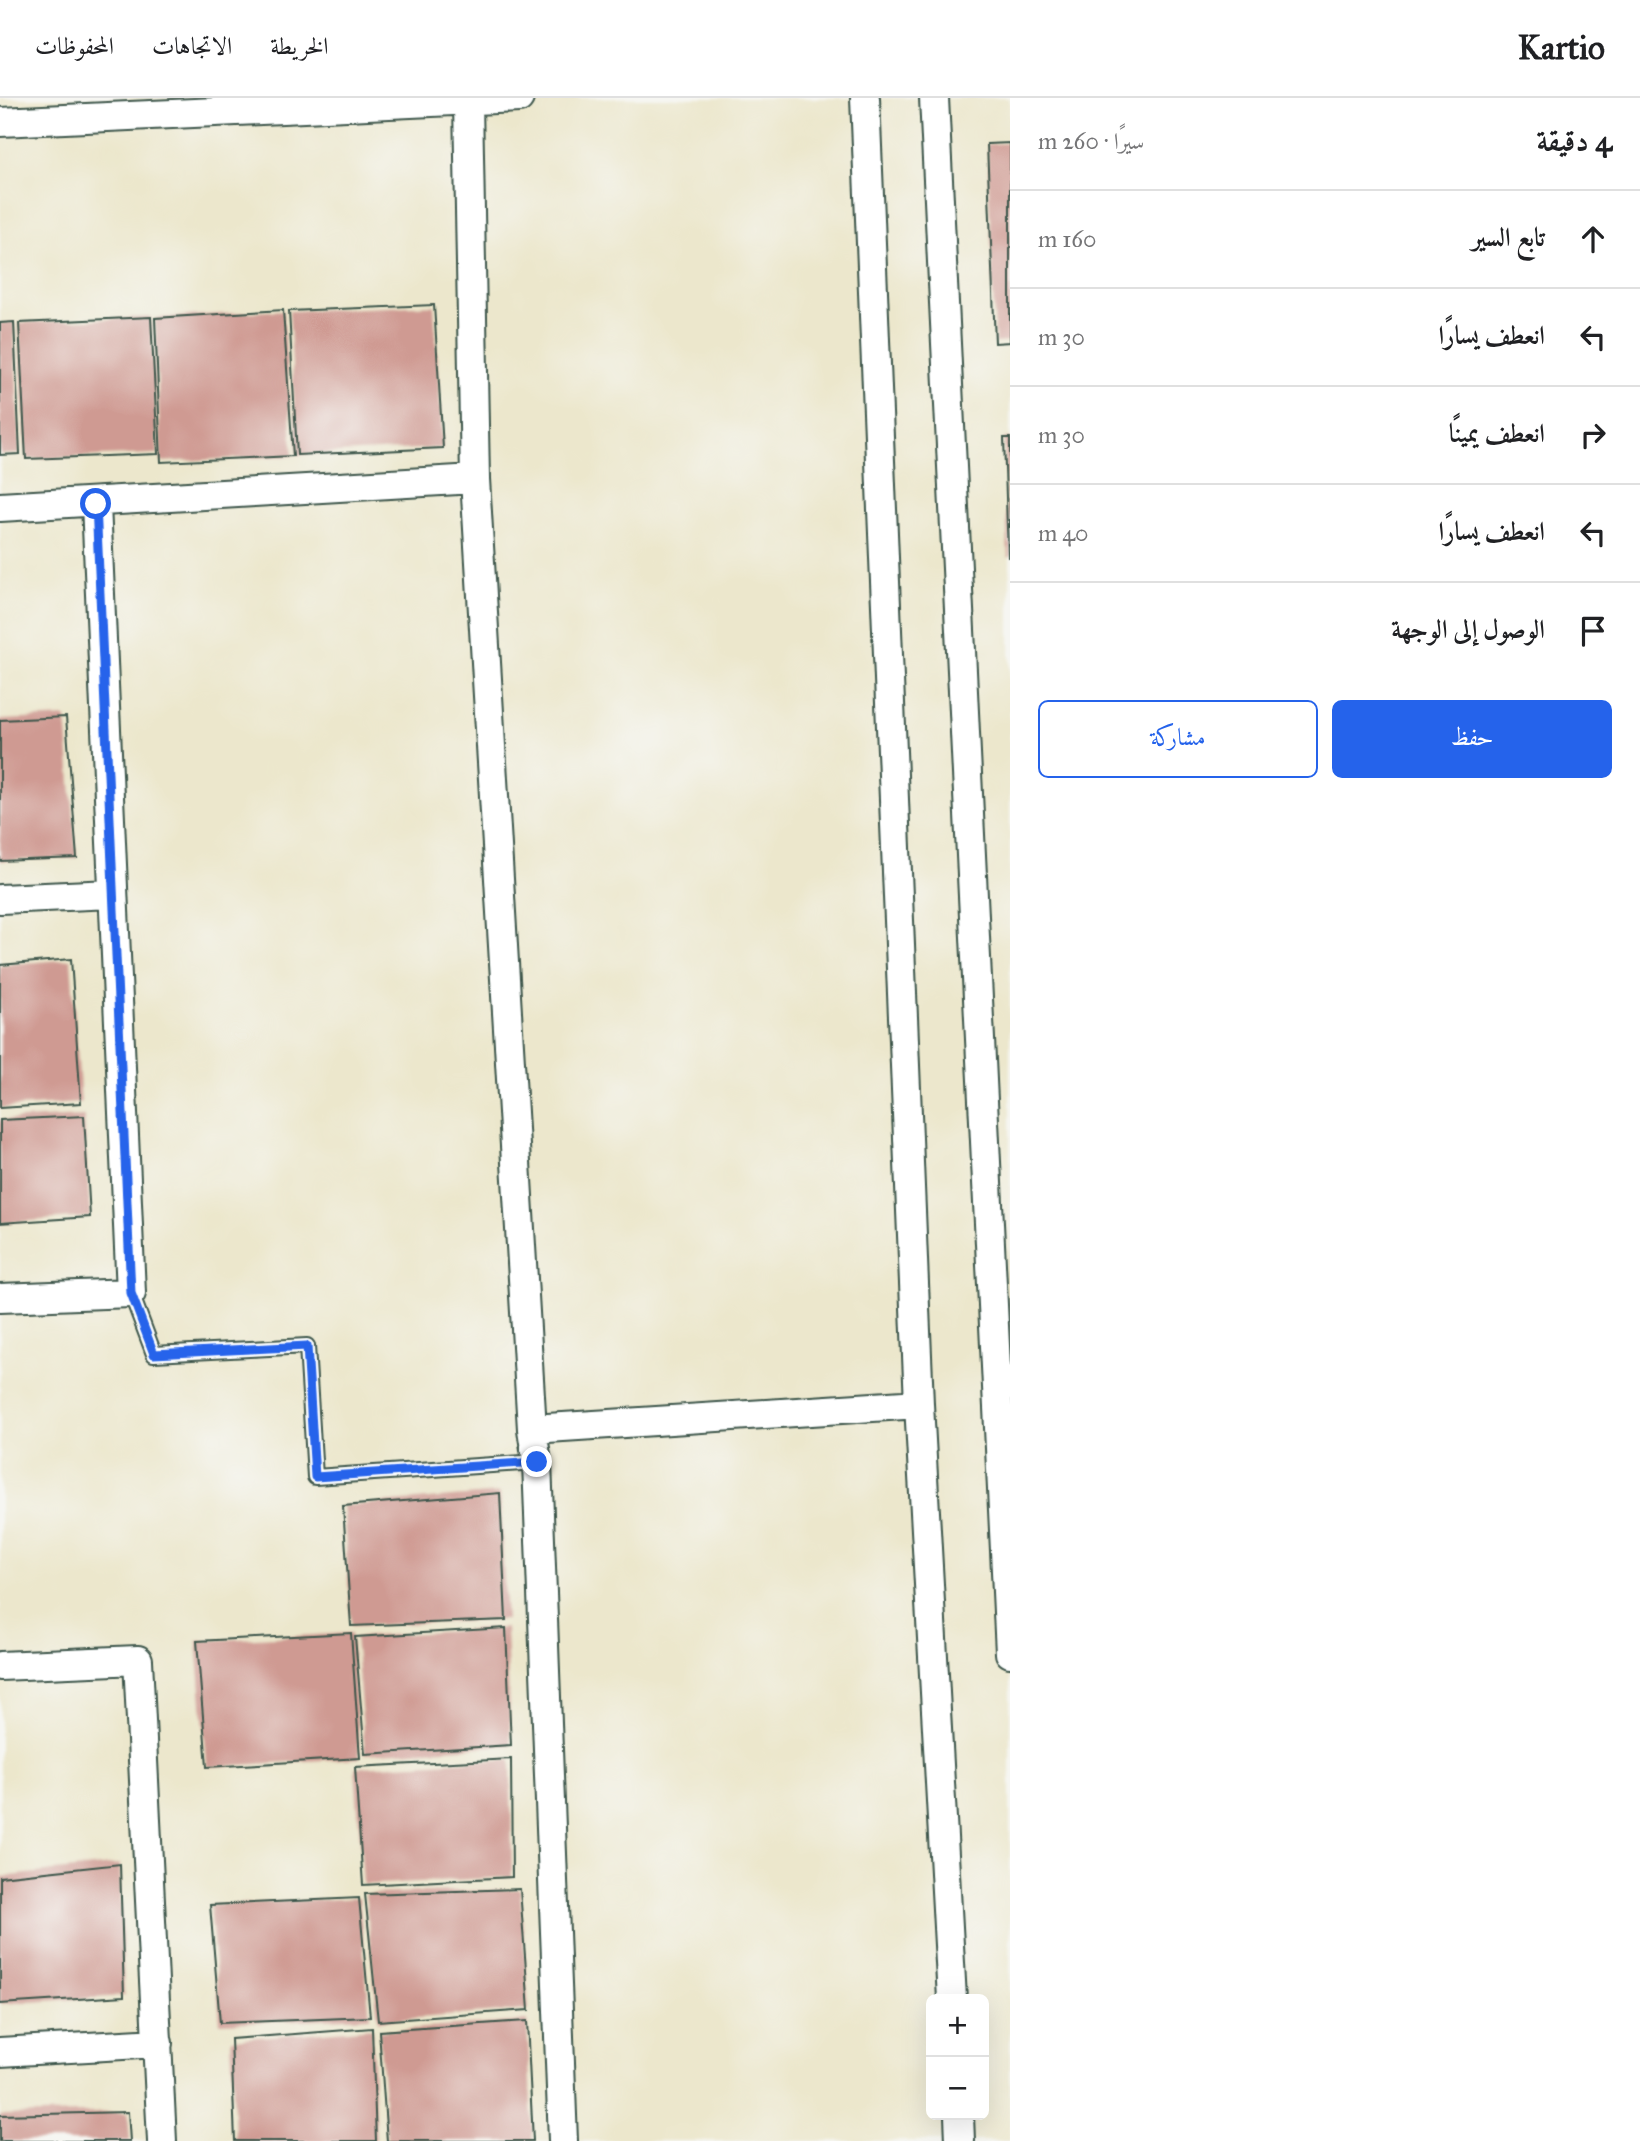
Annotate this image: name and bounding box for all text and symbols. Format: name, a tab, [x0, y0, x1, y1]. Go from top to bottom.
text: Kartio	[1518, 28, 1605, 68]
text: المحفوظات	[35, 31, 114, 61]
text: الاتجاهات	[152, 31, 232, 61]
text: الخريطة	[270, 31, 329, 61]
text: 4 دقيقة	[1536, 123, 1612, 159]
text: سيرًا · 260 m	[1038, 127, 1144, 155]
icon: ahead	[1574, 220, 1612, 258]
text: تابع السير	[1472, 221, 1545, 253]
text: 160 m	[1038, 225, 1096, 253]
icon: left	[1574, 318, 1612, 356]
text: انعطف يسارًا	[1438, 319, 1545, 351]
text: 30 m	[1038, 323, 1085, 351]
icon: right	[1574, 416, 1612, 454]
text: انعطف يمينًا	[1449, 417, 1545, 449]
text: 30 m	[1038, 421, 1085, 449]
route start	[80, 488, 111, 519]
icon: left	[1574, 514, 1612, 552]
text: انعطف يسارًا	[1438, 515, 1545, 547]
text: 40 m	[1038, 519, 1088, 547]
icon: arrive	[1574, 612, 1612, 650]
text: الوصول إلى الوجهة	[1391, 613, 1545, 645]
button: مشاركة	[1038, 700, 1318, 778]
button: حفظ	[1332, 700, 1612, 778]
route end	[521, 1446, 552, 1477]
map controls	[926, 1994, 989, 2120]
button: +	[926, 1994, 989, 2057]
button: −	[926, 2057, 989, 2120]

